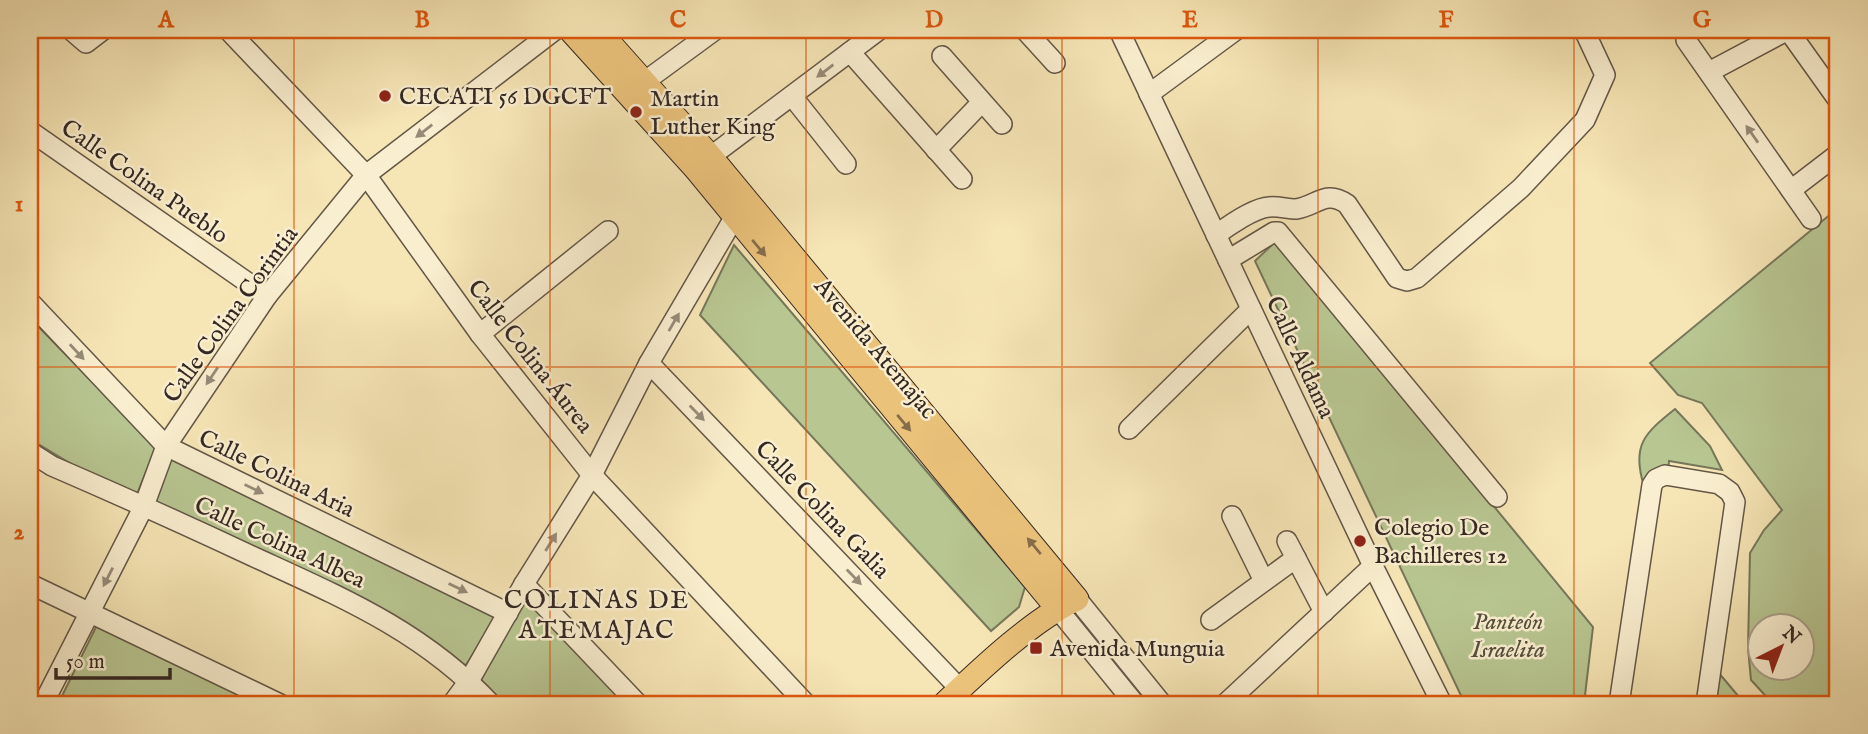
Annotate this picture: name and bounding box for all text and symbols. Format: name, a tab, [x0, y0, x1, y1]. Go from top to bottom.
text: A	[157, 6, 175, 35]
text: B	[414, 6, 430, 35]
text: C	[670, 6, 687, 35]
text: D	[925, 6, 943, 35]
text: E	[1182, 6, 1198, 35]
text: F	[1439, 6, 1454, 35]
text: G	[1693, 6, 1712, 35]
one-way arrow	[816, 63, 834, 77]
place label: CECATI 56 DGCFT	[399, 82, 611, 113]
place label: Martin Luther King	[650, 84, 776, 143]
marker: CECATI 56 DGCFT	[377, 88, 393, 104]
marker: Martin Luther King	[628, 104, 644, 120]
street label: Calle Colina Pueblo	[54, 113, 234, 252]
one-way arrow	[415, 124, 433, 139]
one-way arrow	[1745, 125, 1759, 143]
text: 1	[15, 190, 23, 219]
street label: Calle Colina Corintia	[157, 220, 306, 409]
one-way arrow	[751, 239, 766, 256]
street label: Avenida Atemajac	[806, 271, 943, 426]
street label: Calle Colina Áurea	[460, 274, 600, 441]
street label: Calle Aldama	[1258, 291, 1342, 424]
one-way arrow	[667, 312, 680, 331]
one-way arrow	[68, 343, 84, 360]
one-way arrow	[205, 367, 219, 385]
one-way arrow	[688, 404, 705, 421]
one-way arrow	[896, 415, 911, 432]
street label: Calle Colina Aria	[193, 423, 360, 526]
street label: Calle Colina Galia	[748, 434, 896, 586]
one-way arrow	[244, 483, 264, 495]
street label: Calle Colina Albea	[189, 490, 370, 597]
place label: Colegio De Bachilleres 12	[1374, 513, 1508, 572]
text: 2	[14, 518, 25, 547]
one-way arrow	[544, 532, 557, 551]
marker: Colegio De Bachilleres 12	[1352, 533, 1368, 549]
one-way arrow	[1026, 537, 1042, 555]
one-way arrow	[102, 567, 113, 587]
one-way arrow	[845, 568, 861, 585]
one-way arrow	[448, 583, 468, 594]
district label: COLINAS DE ATEMAJAC	[504, 584, 690, 647]
park label: Panteón Israelita	[1470, 607, 1545, 666]
north arrow	[1745, 612, 1815, 682]
text: N	[1776, 621, 1806, 651]
place label: Avenida Munguia	[1049, 634, 1225, 665]
scale bar	[56, 636, 170, 680]
marker: Avenida Munguia	[1028, 640, 1044, 656]
text: 50 m	[66, 649, 105, 676]

